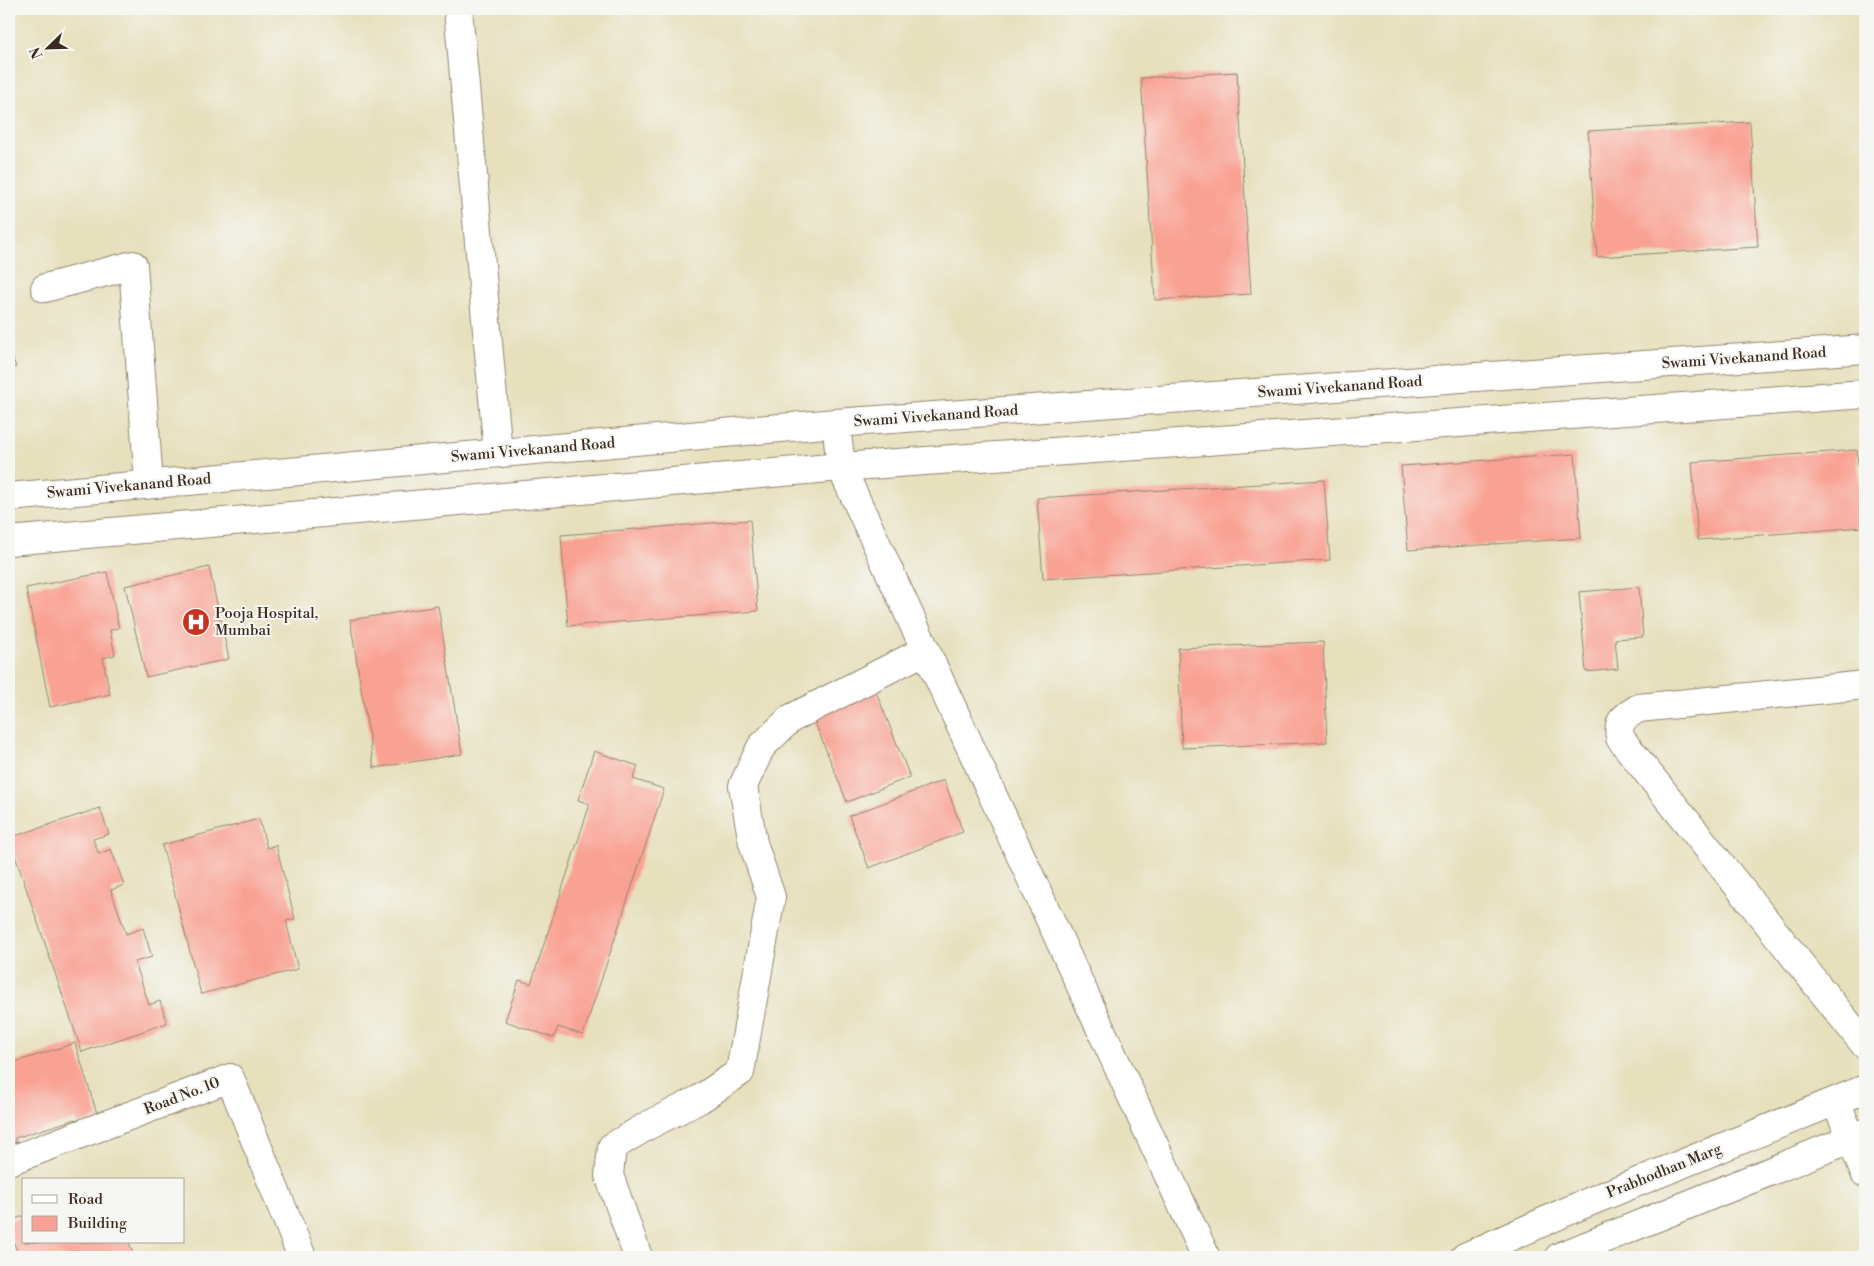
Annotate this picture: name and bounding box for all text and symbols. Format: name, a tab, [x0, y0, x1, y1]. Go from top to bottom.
north arrow	[22, 22, 72, 72]
text: N	[27, 44, 47, 61]
street label: Swami Vivekanand Road	[1661, 343, 1827, 373]
street label: Swami Vivekanand Road	[1257, 372, 1423, 402]
street label: Swami Vivekanand Road	[853, 401, 1019, 431]
street label: Swami Vivekanand Road	[450, 433, 616, 467]
street label: Swami Vivekanand Road	[46, 469, 212, 503]
place label: Pooja Hospital, Mumbai	[215, 604, 318, 640]
hospital icon: Pooja Hospital, Mumbai	[181, 607, 211, 637]
street label: Road No. 10	[141, 1073, 223, 1119]
street label: Prabhodhan Marg	[1604, 1139, 1724, 1203]
legend	[22, 1178, 185, 1244]
text: Road	[68, 1190, 103, 1209]
text: Building	[67, 1214, 127, 1233]

